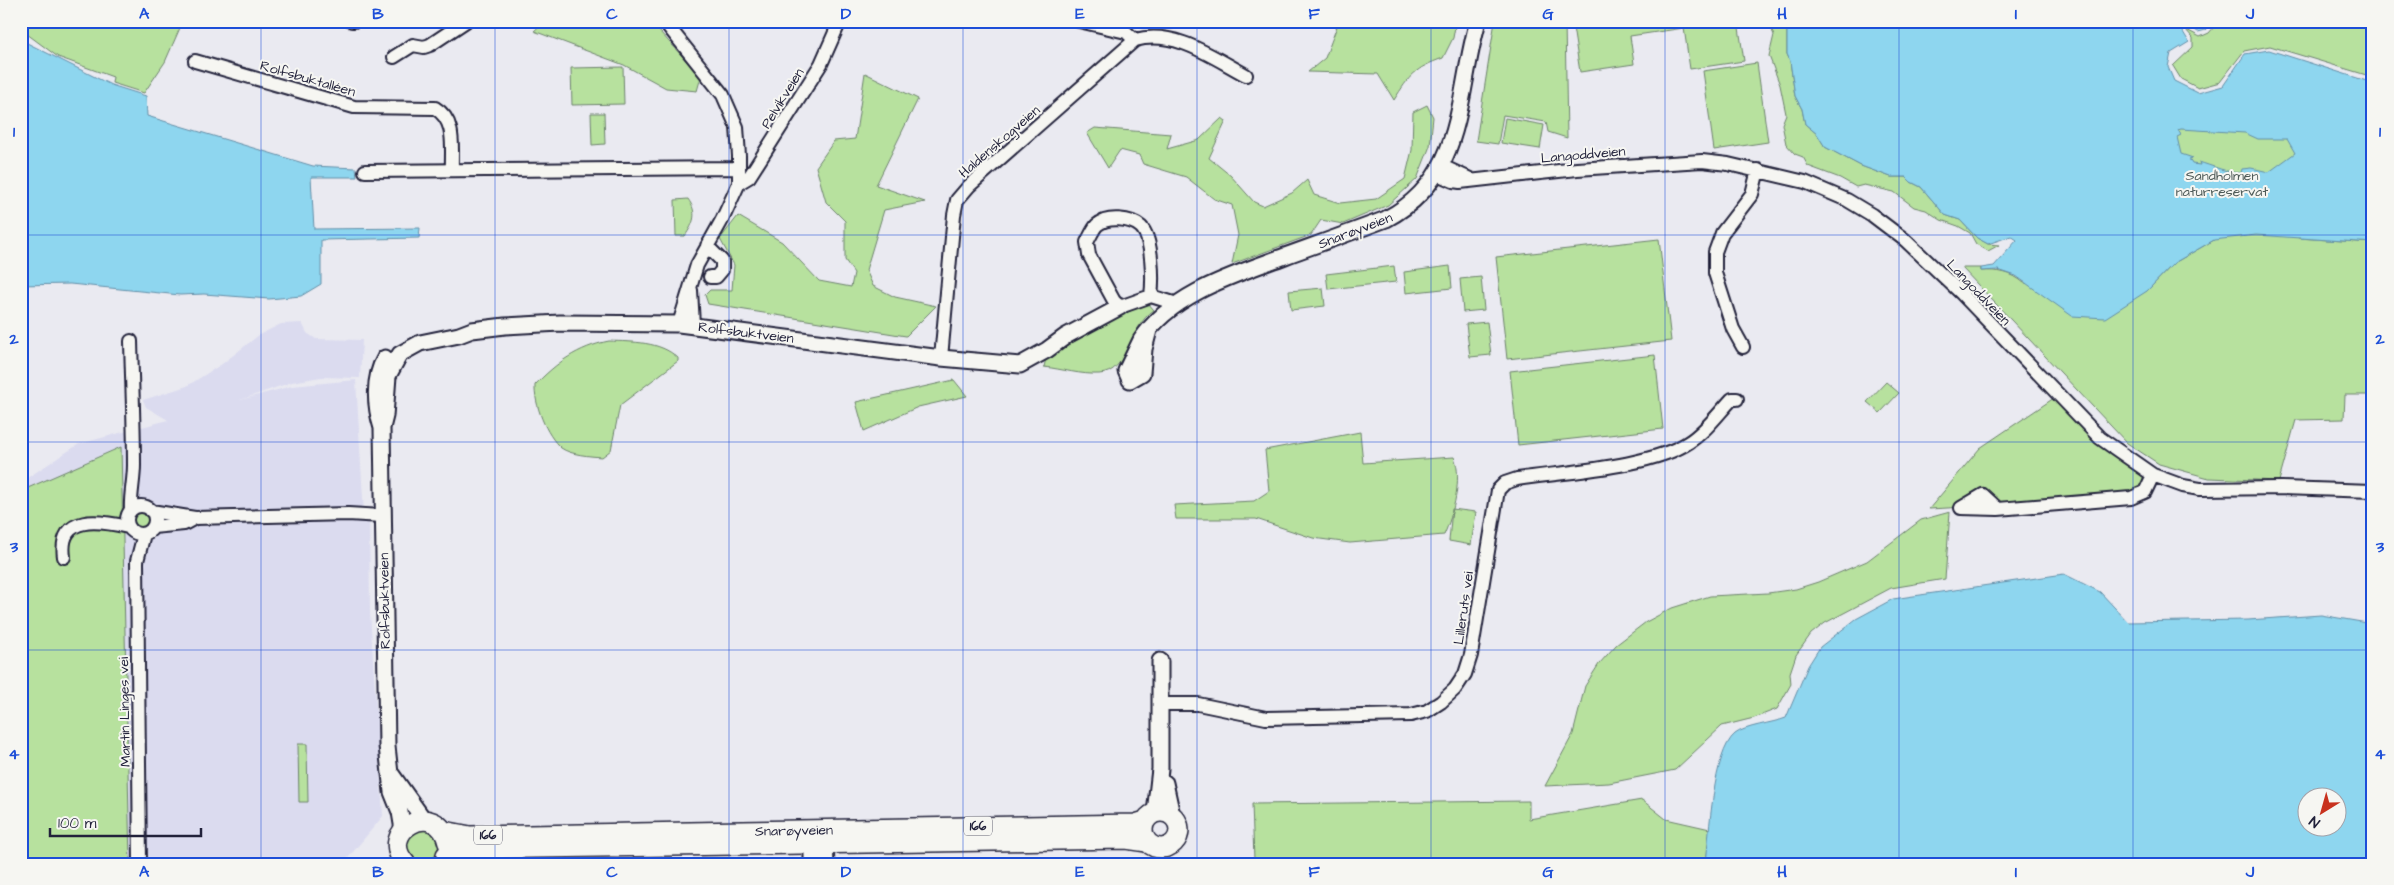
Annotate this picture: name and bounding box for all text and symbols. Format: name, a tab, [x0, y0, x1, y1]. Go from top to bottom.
text: A	[139, 3, 150, 25]
text: B	[372, 3, 384, 25]
text: C	[606, 3, 618, 25]
text: D	[841, 3, 852, 25]
text: E	[1075, 3, 1085, 25]
text: F	[1308, 3, 1320, 25]
text: G	[1542, 3, 1554, 25]
text: H	[1777, 3, 1787, 25]
text: I	[2015, 3, 2017, 25]
text: J	[2245, 3, 2255, 25]
street label: Rolfsbuktalléen	[258, 56, 358, 102]
street label: Pelvikveien	[756, 64, 809, 133]
street label: Haldenskogveien	[955, 101, 1045, 183]
text: 1	[13, 121, 16, 143]
text: 1	[2379, 121, 2382, 143]
street label: Langoddveien	[1540, 141, 1626, 169]
park label: Sandholmen naturreservat	[2176, 166, 2268, 202]
street label: Snarøyveien	[1315, 208, 1395, 254]
street label: Langoddveien	[1942, 255, 2015, 330]
street label: Rolfsbuktveien	[697, 317, 795, 349]
text: 2	[8, 328, 19, 350]
text: 2	[2374, 328, 2385, 350]
text: 3	[9, 536, 19, 558]
text: 3	[2375, 536, 2385, 558]
street label: Rolfsbuktveien	[374, 553, 396, 649]
street label: Lilleruts vei	[1449, 570, 1479, 646]
street label: Martin Linges vei	[114, 657, 136, 767]
text: 4	[9, 743, 20, 765]
text: 4	[2375, 743, 2386, 765]
north arrow	[2296, 788, 2346, 838]
scale bar	[50, 805, 201, 837]
text: N	[2305, 811, 2324, 832]
text: 100 m	[58, 813, 97, 834]
road number: 166	[964, 816, 992, 836]
street label: Snarøyveien	[755, 820, 833, 842]
road number: 166	[474, 826, 502, 844]
text: A	[139, 861, 150, 883]
text: B	[372, 861, 384, 883]
text: C	[606, 861, 618, 883]
text: D	[841, 861, 852, 883]
text: E	[1075, 861, 1085, 883]
text: F	[1308, 861, 1320, 883]
text: G	[1542, 861, 1554, 883]
text: H	[1777, 861, 1787, 883]
text: I	[2015, 861, 2017, 883]
text: J	[2245, 861, 2255, 883]

